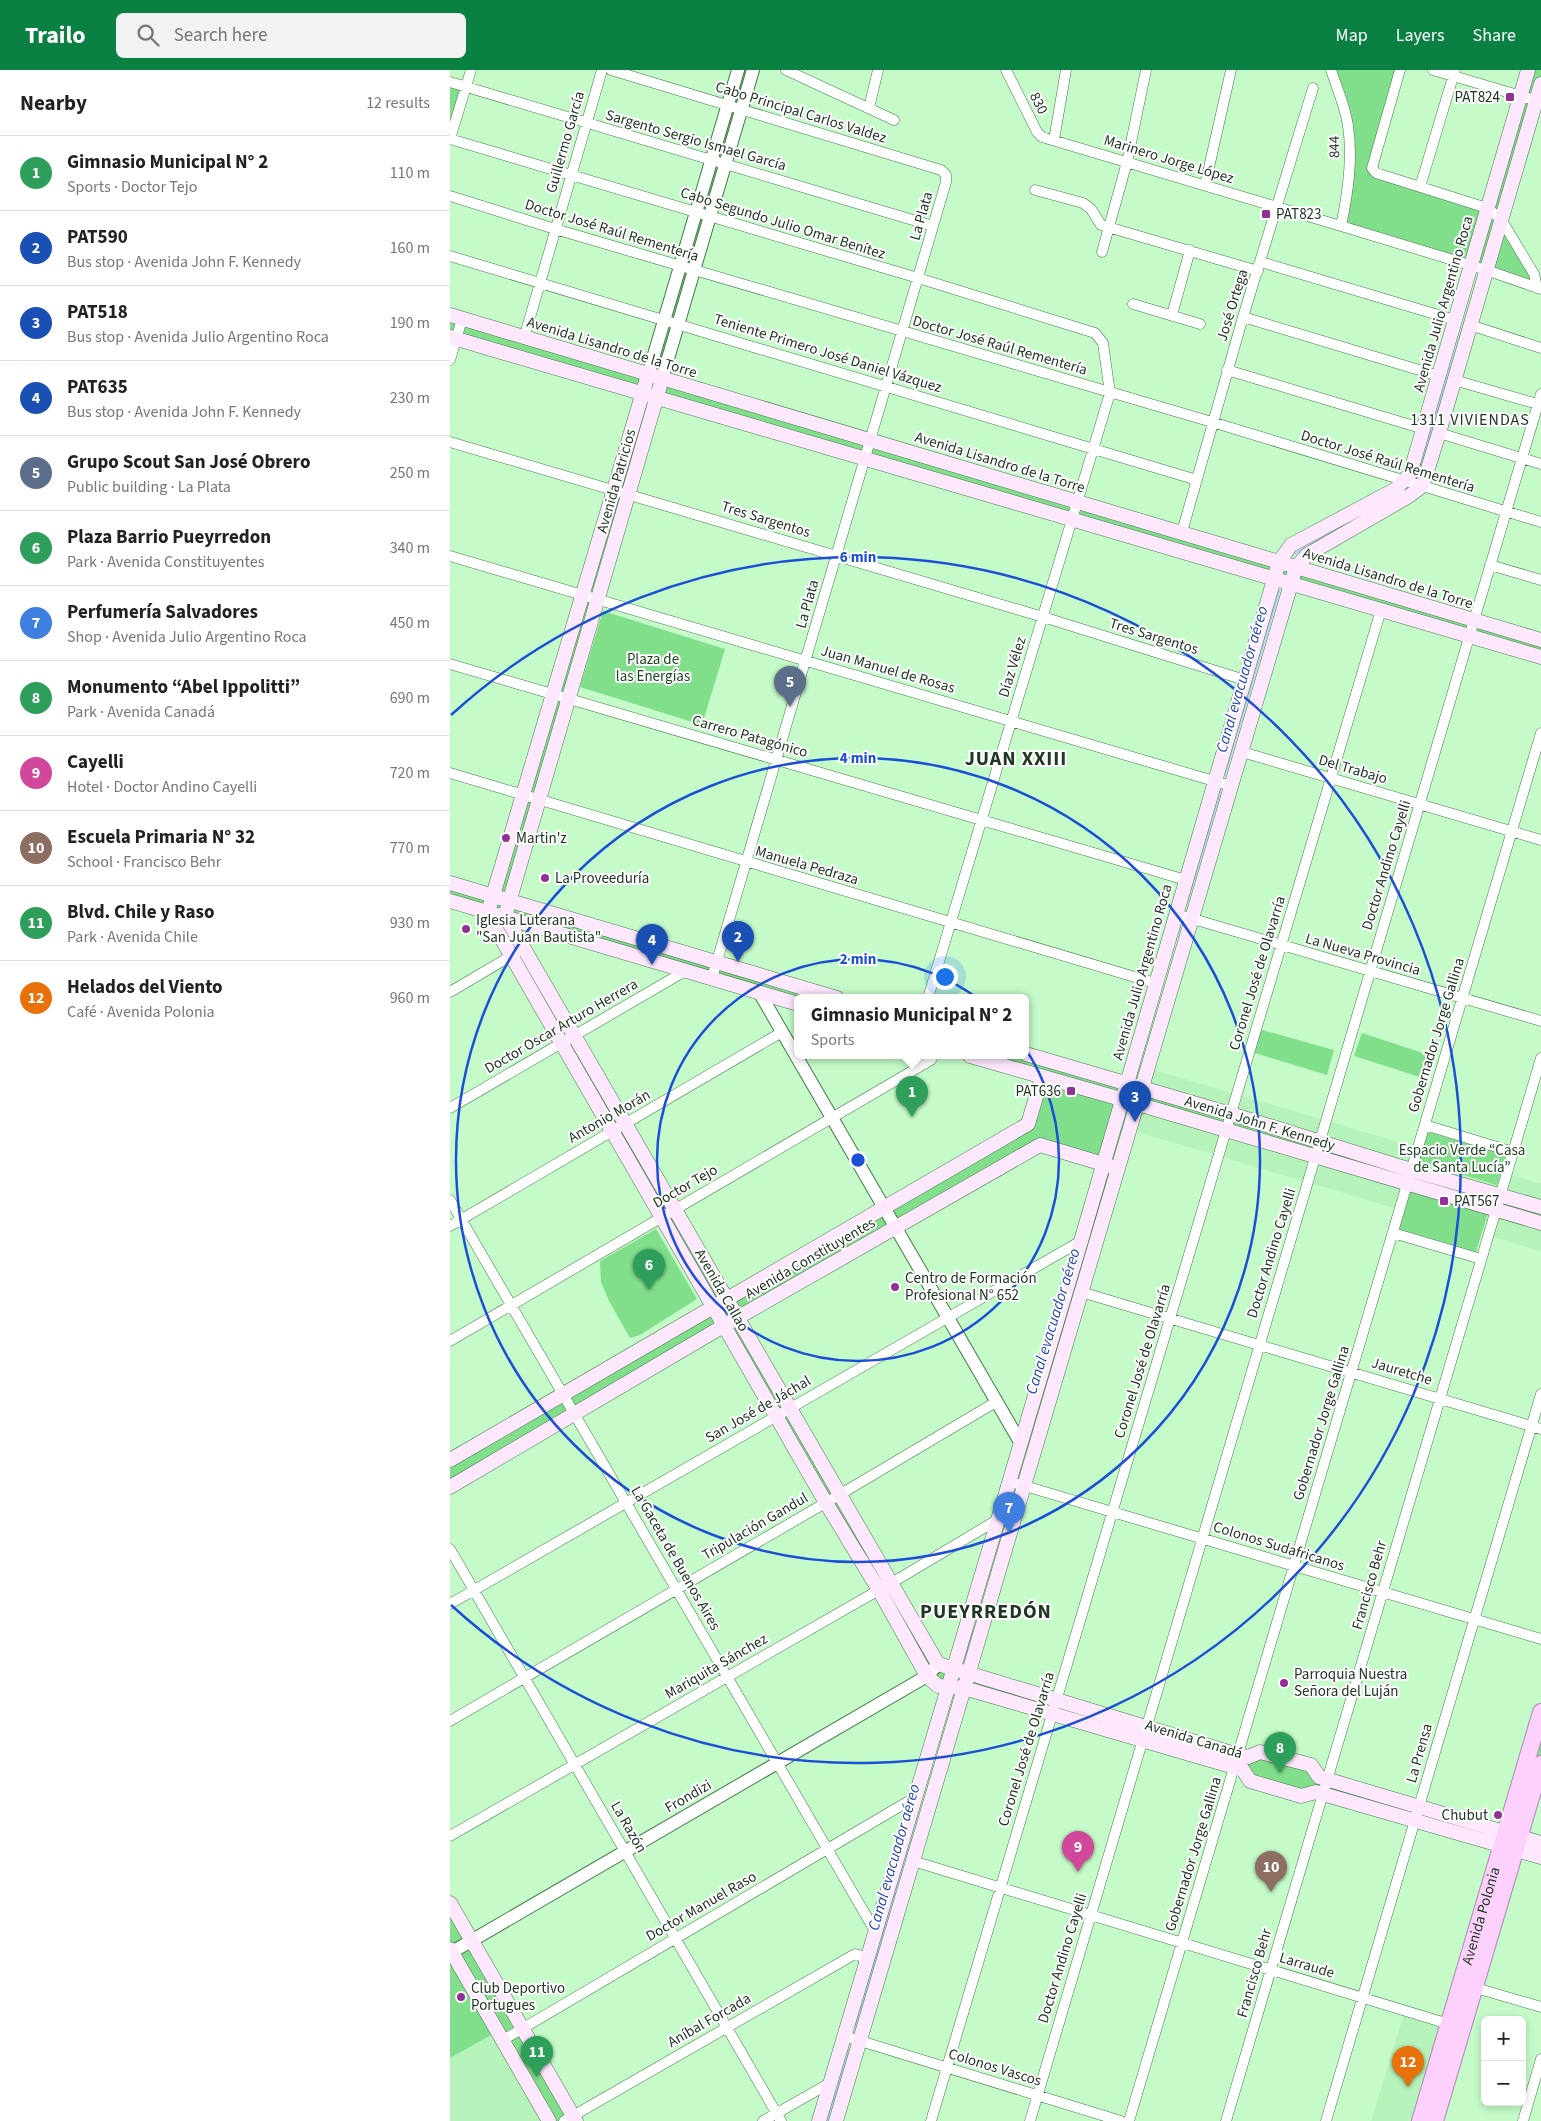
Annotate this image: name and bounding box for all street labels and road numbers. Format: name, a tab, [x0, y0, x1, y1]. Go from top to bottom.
street label: Cabo Principal Carlos Valdez	[713, 76, 889, 148]
street label: Guillermo García	[541, 89, 590, 195]
street label: 830	[1024, 89, 1053, 118]
street label: Sargento Sergio Ismael García	[603, 105, 789, 176]
street label: Marinero Jorge López	[1101, 130, 1236, 189]
street label: 844	[1324, 135, 1345, 158]
street label: Cabo Segundo Julio Omar Benítez	[678, 182, 888, 265]
street label: La Plata	[905, 189, 938, 243]
street label: Doctor José Raúl Rementería	[522, 194, 701, 267]
street label: Avenida Julio Argentino Roca	[1408, 214, 1479, 395]
street label: José Ortega	[1212, 267, 1253, 344]
street label: Teniente Primero José Daniel Vázquez	[711, 309, 944, 398]
street label: Doctor José Raúl Rementería	[910, 310, 1090, 381]
street label: Avenida Lisandro de la Torre	[524, 312, 699, 383]
street label: Doctor José Raúl Rementería	[1298, 425, 1477, 498]
street label: Avenida Patricios	[592, 427, 641, 536]
street label: Avenida Lisandro de la Torre	[912, 427, 1087, 498]
street label: Tres Sargentos	[719, 496, 813, 543]
street label: Avenida Lisandro de la Torre	[1300, 543, 1475, 614]
street label: La Plata	[791, 577, 824, 631]
street label: Tres Sargentos	[1107, 613, 1201, 660]
street label: Díaz Vélez	[993, 634, 1032, 700]
street label: Juan Manuel de Rosas	[818, 640, 957, 699]
street label: Carrero Patagónico	[690, 710, 810, 763]
street label: Del Trabajo	[1316, 750, 1390, 789]
street label: Doctor Andino Cayelli	[1357, 798, 1416, 933]
street label: Manuela Pedraza	[753, 841, 861, 890]
street label: Avenida Julio Argentino Roca	[1107, 882, 1178, 1063]
street label: Coronel José de Olavarría	[1224, 893, 1291, 1053]
street label: La Nueva Provincia	[1303, 928, 1423, 981]
street label: Gobernador Jorge Gallina	[1403, 955, 1470, 1115]
street label: Doctor Oscar Arturo Herrera	[481, 974, 642, 1079]
street label: Antonio Morán	[564, 1084, 654, 1149]
street label: Avenida John F. Kennedy	[1182, 1091, 1338, 1156]
street label: Doctor Tejo	[649, 1159, 721, 1213]
street label: Doctor Andino Cayelli	[1242, 1186, 1301, 1321]
street label: Avenida Constituyentes	[741, 1213, 879, 1304]
street label: Avenida Callao	[689, 1245, 754, 1336]
street label: Coronel José de Olavarría	[1109, 1281, 1176, 1441]
street label: Gobernador Jorge Gallina	[1288, 1343, 1355, 1503]
street label: Jauretche	[1369, 1352, 1435, 1391]
street label: San José de Jáchal	[702, 1371, 815, 1448]
street label: La Gaceta de Buenos Aires	[626, 1482, 725, 1634]
street label: Tripulación Gandul	[698, 1487, 812, 1565]
street label: Colonos Sudafricanos	[1211, 1516, 1347, 1576]
street label: Francisco Behr	[1347, 1537, 1392, 1632]
street label: Mariquita Sánchez	[661, 1628, 771, 1704]
street label: Coronel José de Olavarría	[993, 1669, 1060, 1829]
street label: Avenida Canadá	[1142, 1715, 1245, 1764]
street label: La Prensa	[1401, 1721, 1438, 1785]
street label: Gobernador Jorge Gallina	[1160, 1774, 1227, 1934]
street label: Frondizi	[661, 1775, 715, 1818]
street label: La Razón	[605, 1798, 652, 1857]
street label: Avenida Polonia	[1457, 1865, 1506, 1967]
street label: Doctor Manuel Raso	[642, 1866, 761, 1947]
street label: Doctor Andino Cayelli	[1033, 1891, 1092, 2026]
street label: Francisco Behr	[1232, 1925, 1277, 2020]
street label: Larraude	[1277, 1947, 1337, 1984]
street label: Aníbal Forcada	[664, 1988, 755, 2053]
street label: Colonos Vascos	[946, 2043, 1044, 2092]

